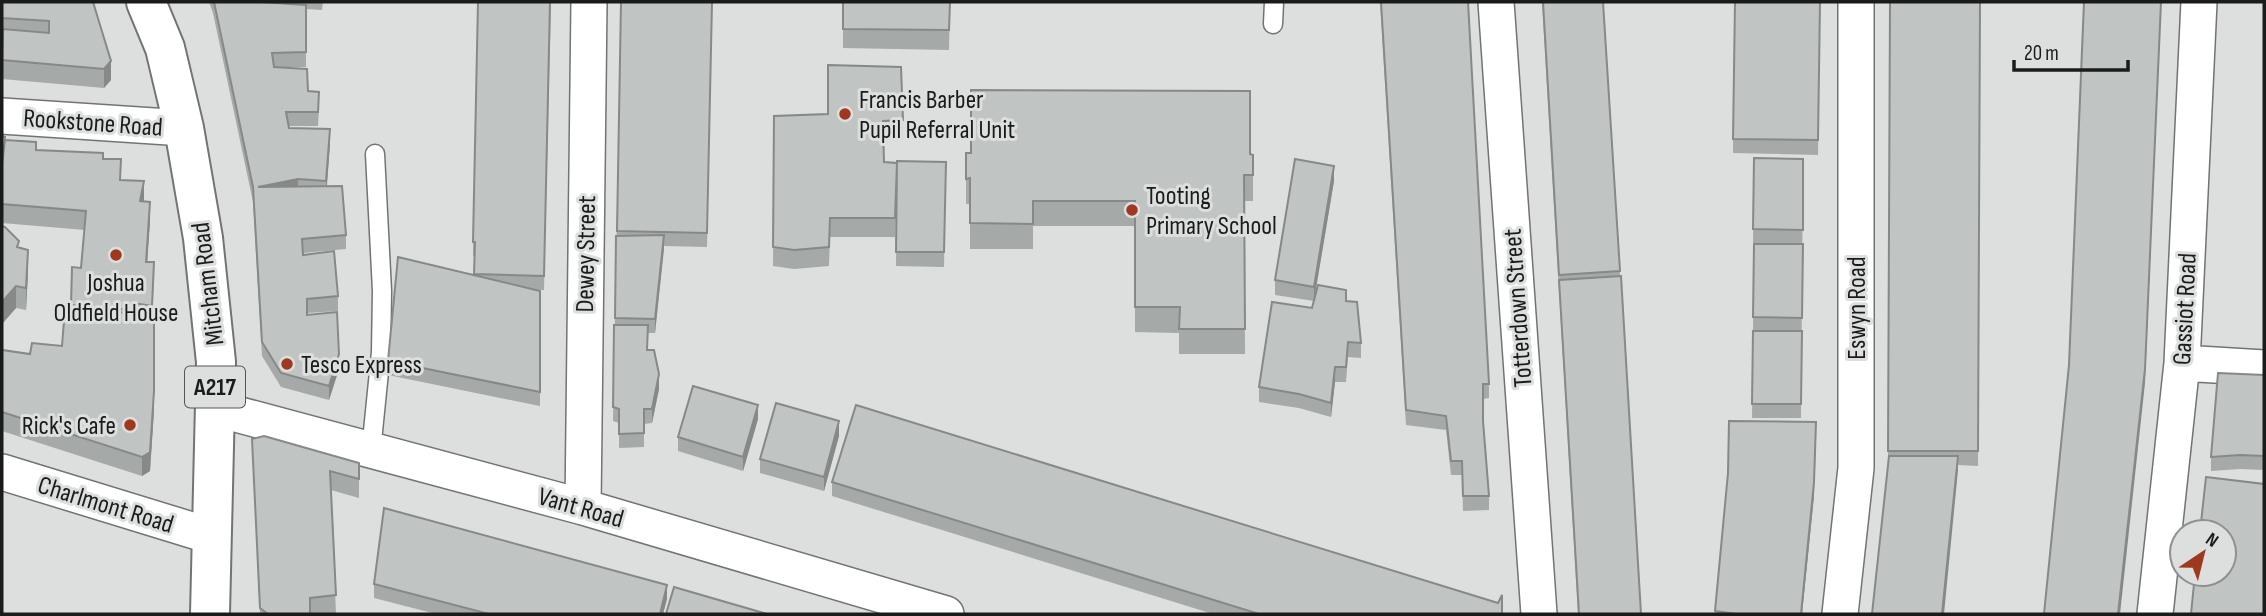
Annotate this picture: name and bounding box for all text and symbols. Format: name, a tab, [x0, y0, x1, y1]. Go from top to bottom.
scale bar	[2014, 28, 2128, 72]
text: 20 m	[2024, 41, 2059, 66]
place label: Francis Barber Pupil Referral Unit	[859, 85, 1015, 146]
street label: Rookstone Road	[22, 103, 164, 144]
marker: Francis Barber Pupil Referral Unit	[837, 106, 853, 122]
place label: Tooting Primary School	[1146, 181, 1277, 242]
street label: Dewey Street	[570, 195, 603, 313]
marker: Tooting Primary School	[1124, 202, 1140, 218]
street label: Mitcham Road	[186, 221, 231, 347]
street label: Totterdown Street	[1497, 227, 1540, 388]
marker: Joshua Oldfield House	[108, 247, 124, 263]
street label: Gassiot Road	[2167, 252, 2204, 366]
street label: Eswyn Road	[1842, 256, 1873, 360]
place label: Joshua Oldfield House	[54, 268, 178, 329]
place label: Tesco Express	[301, 350, 422, 381]
marker: Tesco Express	[279, 356, 295, 372]
road number: A217	[185, 366, 245, 408]
place label: Rick's Cafe	[22, 411, 116, 442]
marker: Rick's Cafe	[122, 417, 138, 433]
street label: Charlmont Road	[34, 470, 177, 541]
street label: Vant Road	[534, 481, 627, 535]
north arrow	[2168, 518, 2238, 588]
text: N	[2201, 528, 2223, 553]

